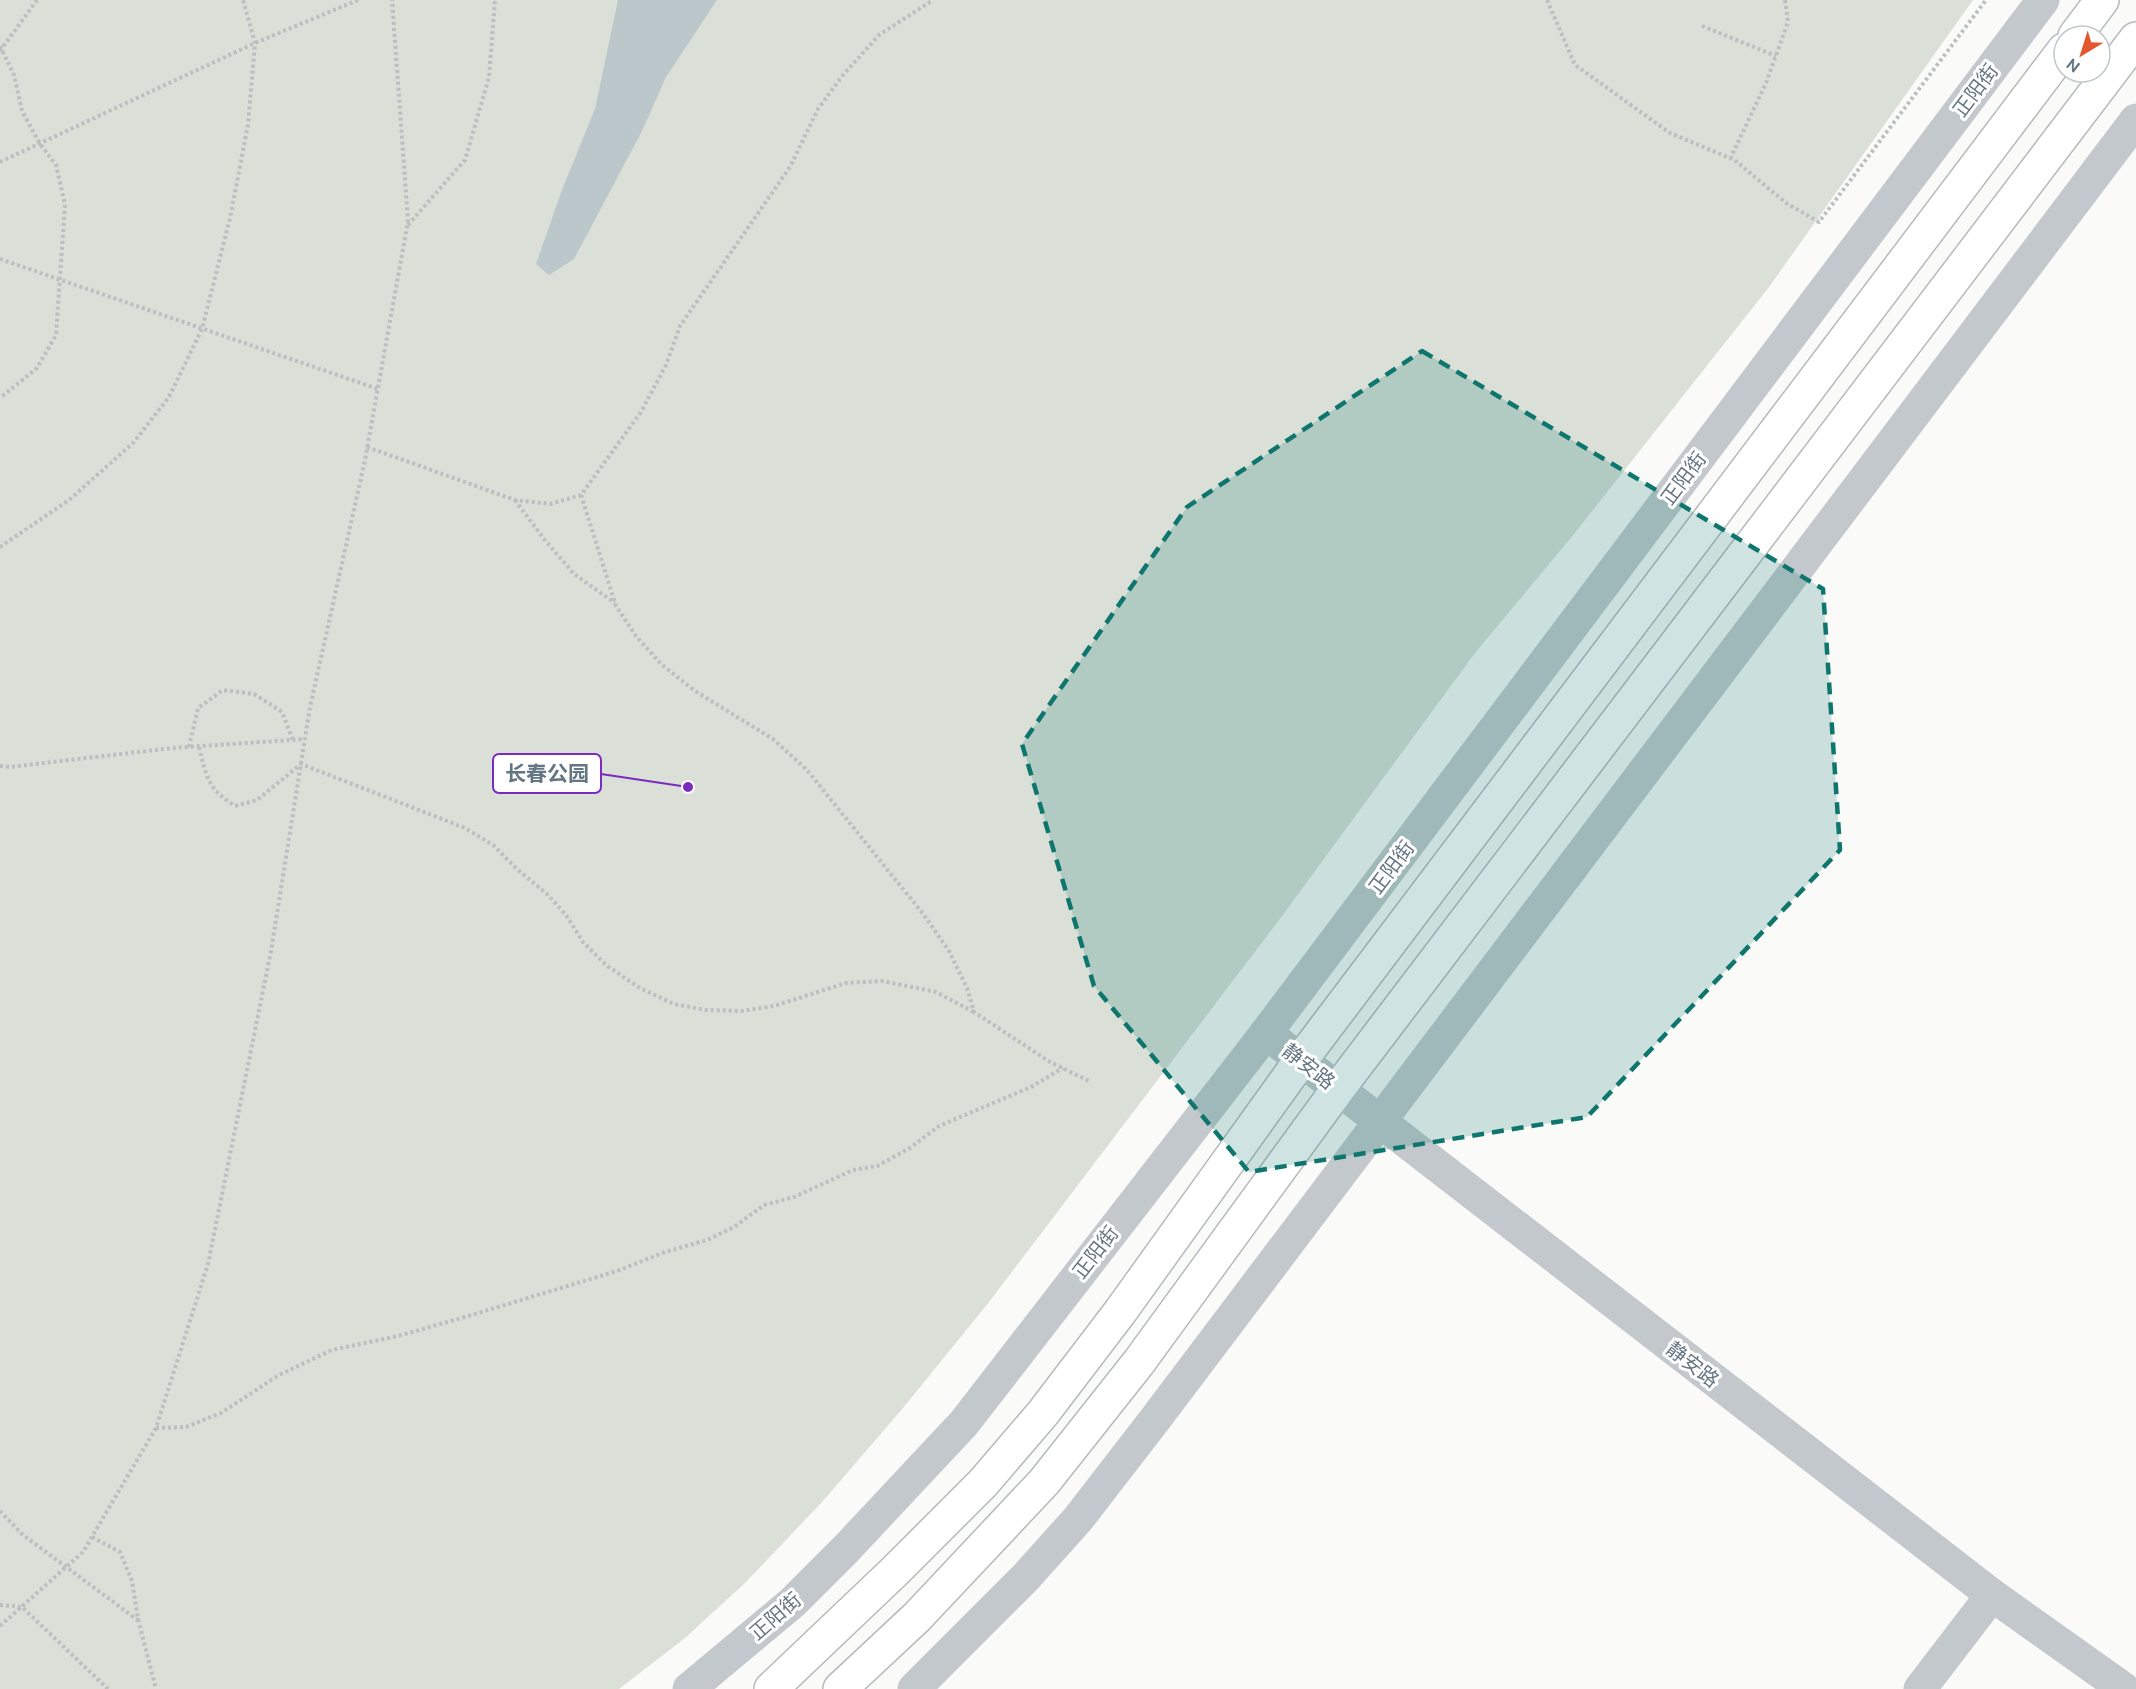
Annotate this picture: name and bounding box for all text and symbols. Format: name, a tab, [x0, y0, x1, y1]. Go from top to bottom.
north arrow	[2052, 24, 2112, 84]
text: N	[2063, 55, 2083, 77]
street label: 正阳街	[1948, 59, 2002, 121]
street label: 正阳街	[1656, 447, 1710, 509]
callout: 长春公园	[493, 754, 601, 793]
text: 长春公园	[505, 761, 589, 785]
street label: 正阳街	[1364, 836, 1418, 898]
street label: 静安路	[1278, 1038, 1340, 1094]
street label: 正阳街	[1067, 1221, 1123, 1283]
street label: 静安路	[1662, 1336, 1724, 1392]
street label: 正阳街	[745, 1588, 805, 1644]

